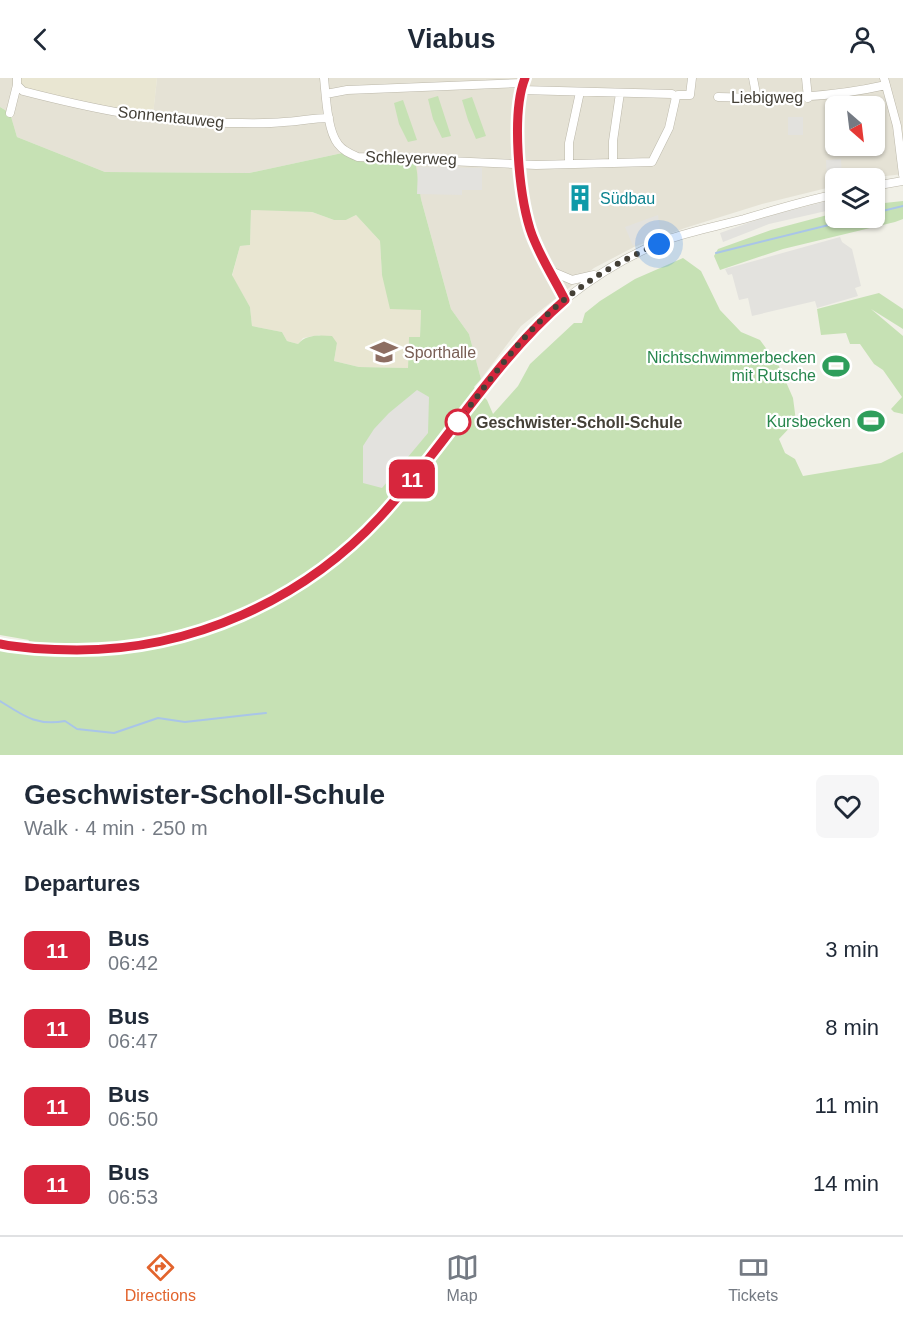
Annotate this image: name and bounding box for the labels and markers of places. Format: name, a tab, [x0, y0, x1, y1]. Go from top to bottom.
building icon: Südbau	[565, 183, 595, 213]
place label: Südbau	[600, 190, 655, 207]
school or university icon: Sporthalle	[369, 337, 399, 367]
place label: Sporthalle	[404, 344, 476, 361]
place label: Nichtschwimmerbecken mit Rutsche	[647, 349, 816, 384]
sports icon: Nichtschwimmerbecken mit Rutsche	[821, 351, 851, 381]
sports icon: Kursbecken	[856, 406, 886, 436]
marker: Geschwister-Scholl-Schule	[445, 409, 471, 435]
place label: Kursbecken	[767, 413, 851, 430]
place label: Geschwister-Scholl-Schule	[476, 414, 682, 431]

